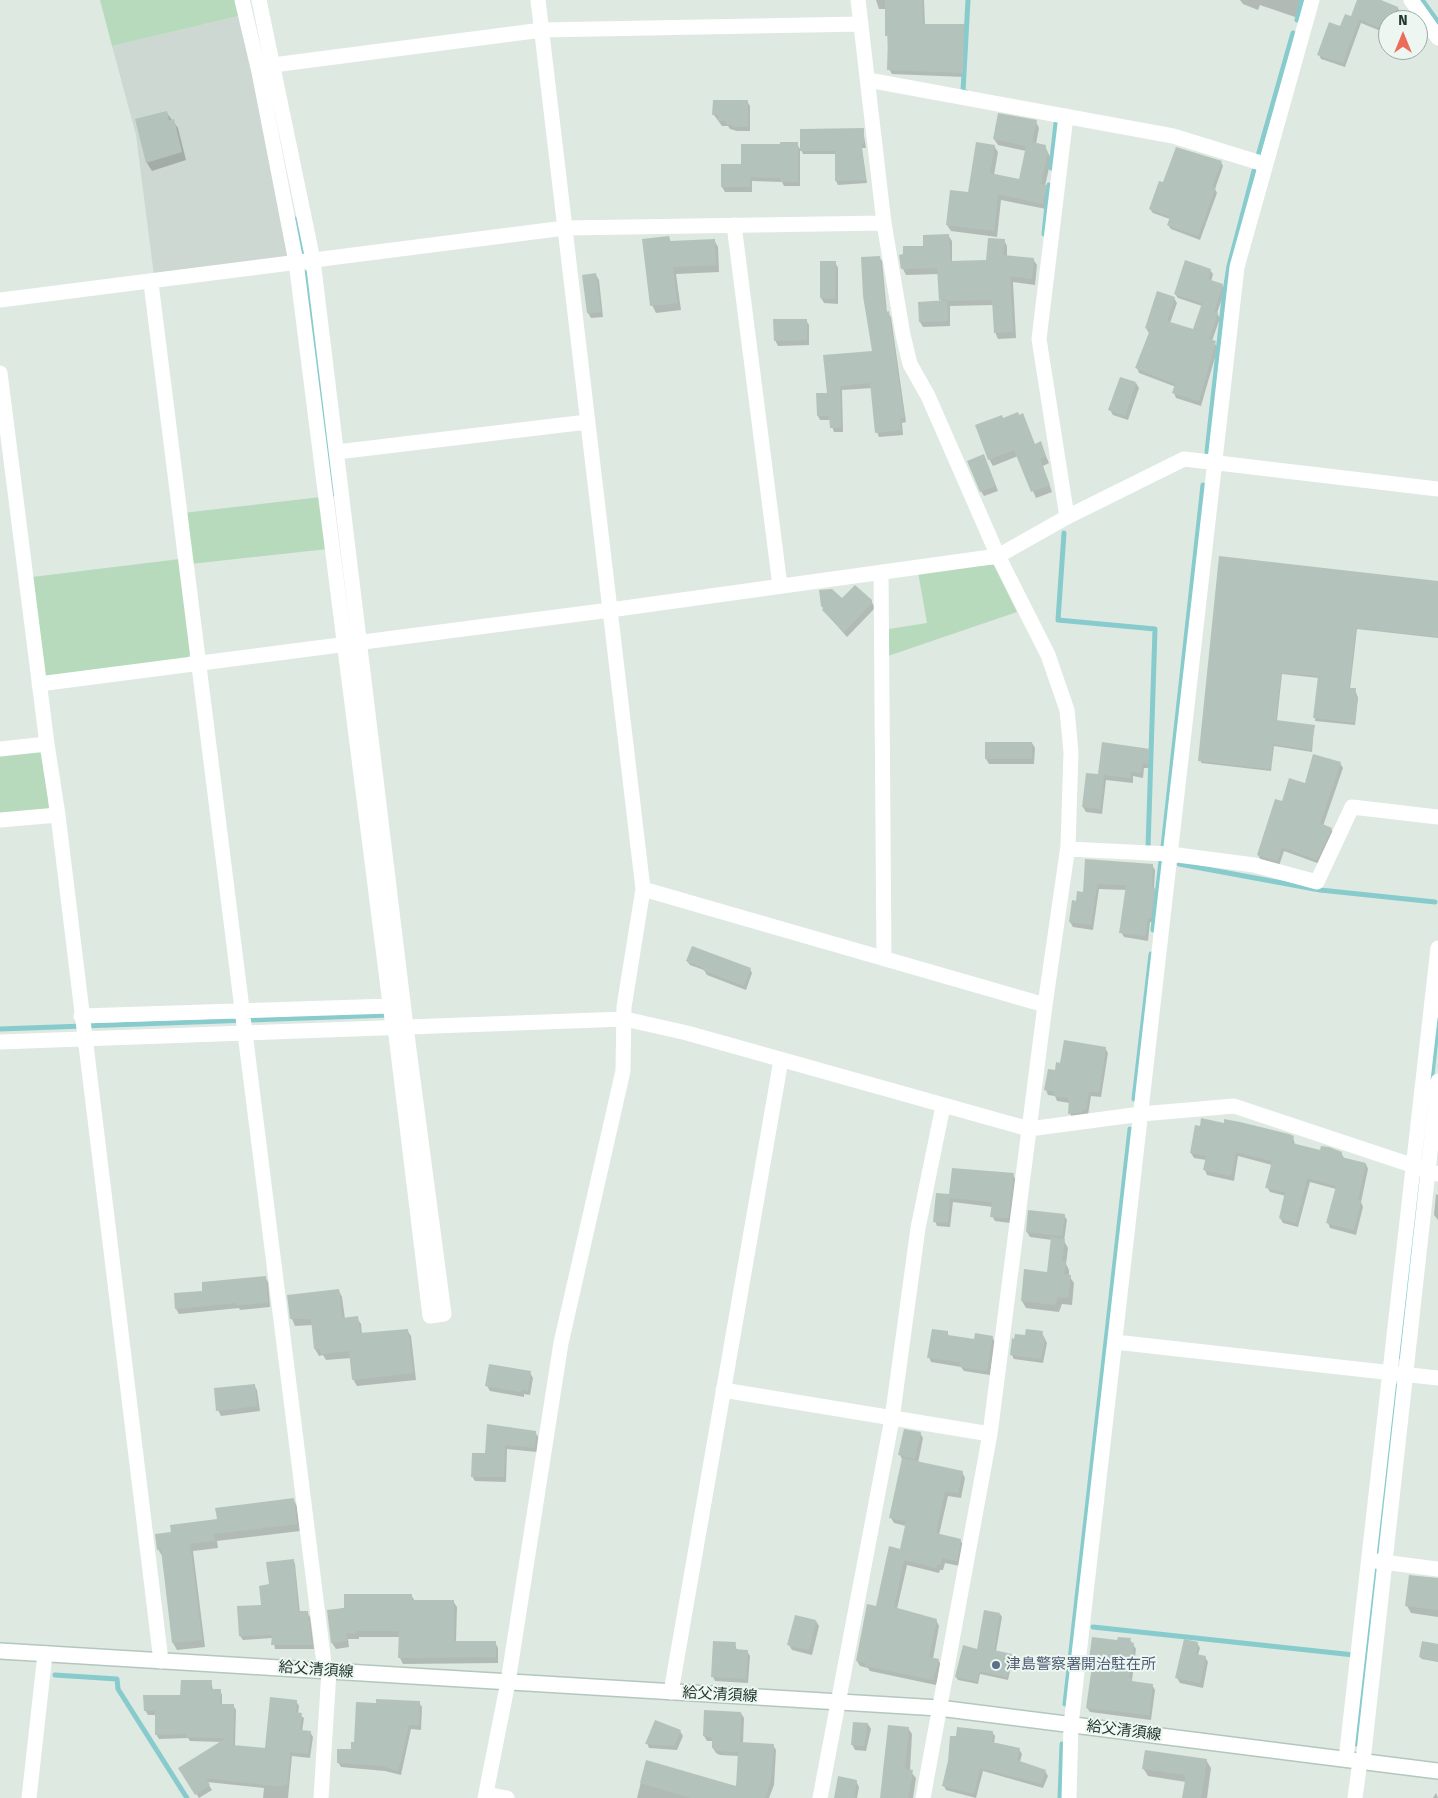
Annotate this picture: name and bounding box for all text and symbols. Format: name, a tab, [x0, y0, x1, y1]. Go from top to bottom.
north arrow	[1378, 10, 1428, 60]
text: N	[1398, 12, 1408, 29]
place label: 津島警察署開治駐在所	[1006, 1656, 1156, 1674]
street label: 給父清須線	[278, 1658, 354, 1682]
marker: 津島警察署開治駐在所	[990, 1659, 1002, 1671]
street label: 給父清須線	[682, 1684, 758, 1706]
street label: 給父清須線	[1086, 1717, 1162, 1745]

